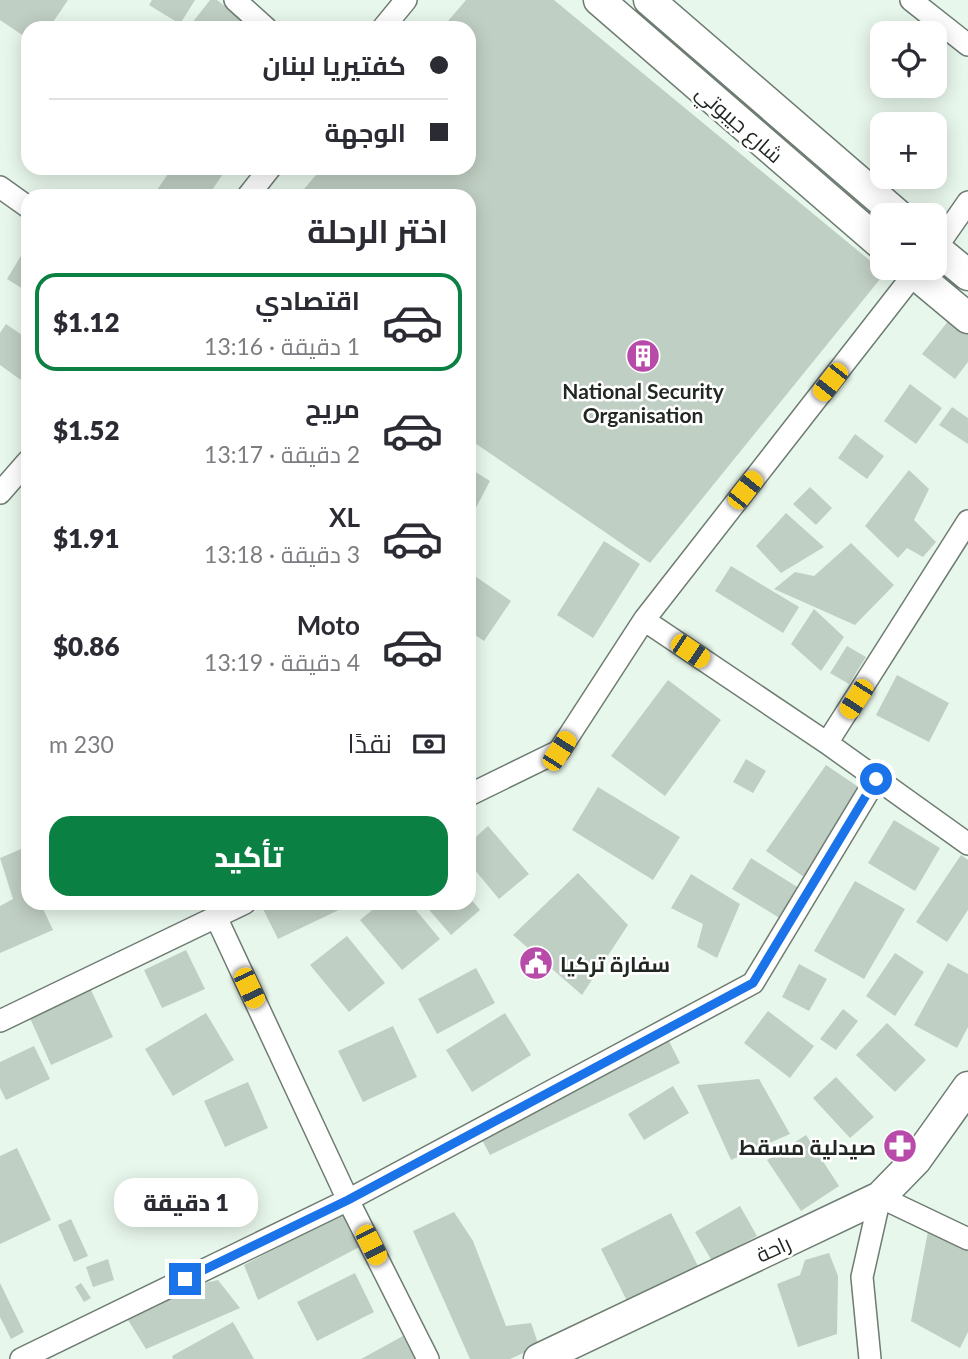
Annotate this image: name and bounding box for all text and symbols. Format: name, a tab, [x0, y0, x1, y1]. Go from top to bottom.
map controls	[870, 21, 947, 280]
button: locate	[870, 21, 947, 98]
text: كفتيريا لبنان	[263, 49, 406, 81]
street label: شارع جيبوتي	[688, 79, 788, 171]
button: +	[870, 112, 947, 189]
text: الوجهة	[325, 116, 406, 148]
button: −	[870, 203, 947, 280]
text: اختر الرحلة	[307, 211, 448, 250]
text: اقتصادي	[255, 284, 360, 316]
icon: car	[381, 291, 444, 354]
text: $1.12	[53, 306, 120, 338]
text: 1 دقيقة · 13:16	[204, 332, 360, 360]
building icon: National Security Organisation	[624, 337, 662, 375]
car	[809, 359, 852, 405]
place label: National Security Organisation	[562, 378, 725, 427]
text: مريح	[305, 392, 360, 424]
icon: car	[381, 399, 444, 462]
text: $1.52	[53, 414, 120, 446]
text: 2 دقيقة · 13:17	[204, 440, 360, 468]
car	[724, 467, 767, 513]
text: XL	[329, 501, 360, 533]
icon: car	[381, 507, 444, 570]
text: $1.91	[53, 522, 120, 554]
text: 3 دقيقة · 13:18	[204, 540, 360, 568]
text: Moto	[297, 609, 360, 641]
icon: car	[381, 615, 444, 678]
text: $0.86	[53, 630, 120, 662]
car	[667, 631, 714, 671]
text: 4 دقيقة · 13:19	[204, 648, 360, 676]
car	[836, 676, 877, 722]
icon: cash	[410, 725, 448, 763]
text: نقدًا	[348, 727, 392, 759]
car	[539, 728, 580, 774]
text: 230 m	[49, 730, 114, 758]
route start	[860, 763, 892, 795]
button: تأكيد	[49, 816, 448, 896]
public building icon: سفارة تركيا	[517, 944, 555, 982]
place label: سفارة تركيا	[560, 951, 670, 977]
car	[231, 965, 268, 1011]
pharmacy icon: صيدلية مسقط	[881, 1127, 919, 1165]
place label: صيدلية مسقط	[739, 1134, 876, 1160]
callout: 1 دقيقة	[113, 1178, 257, 1226]
text: 1 دقيقة	[143, 1188, 229, 1216]
car	[353, 1222, 390, 1268]
street label: راحة	[752, 1229, 795, 1268]
route end	[169, 1263, 201, 1295]

